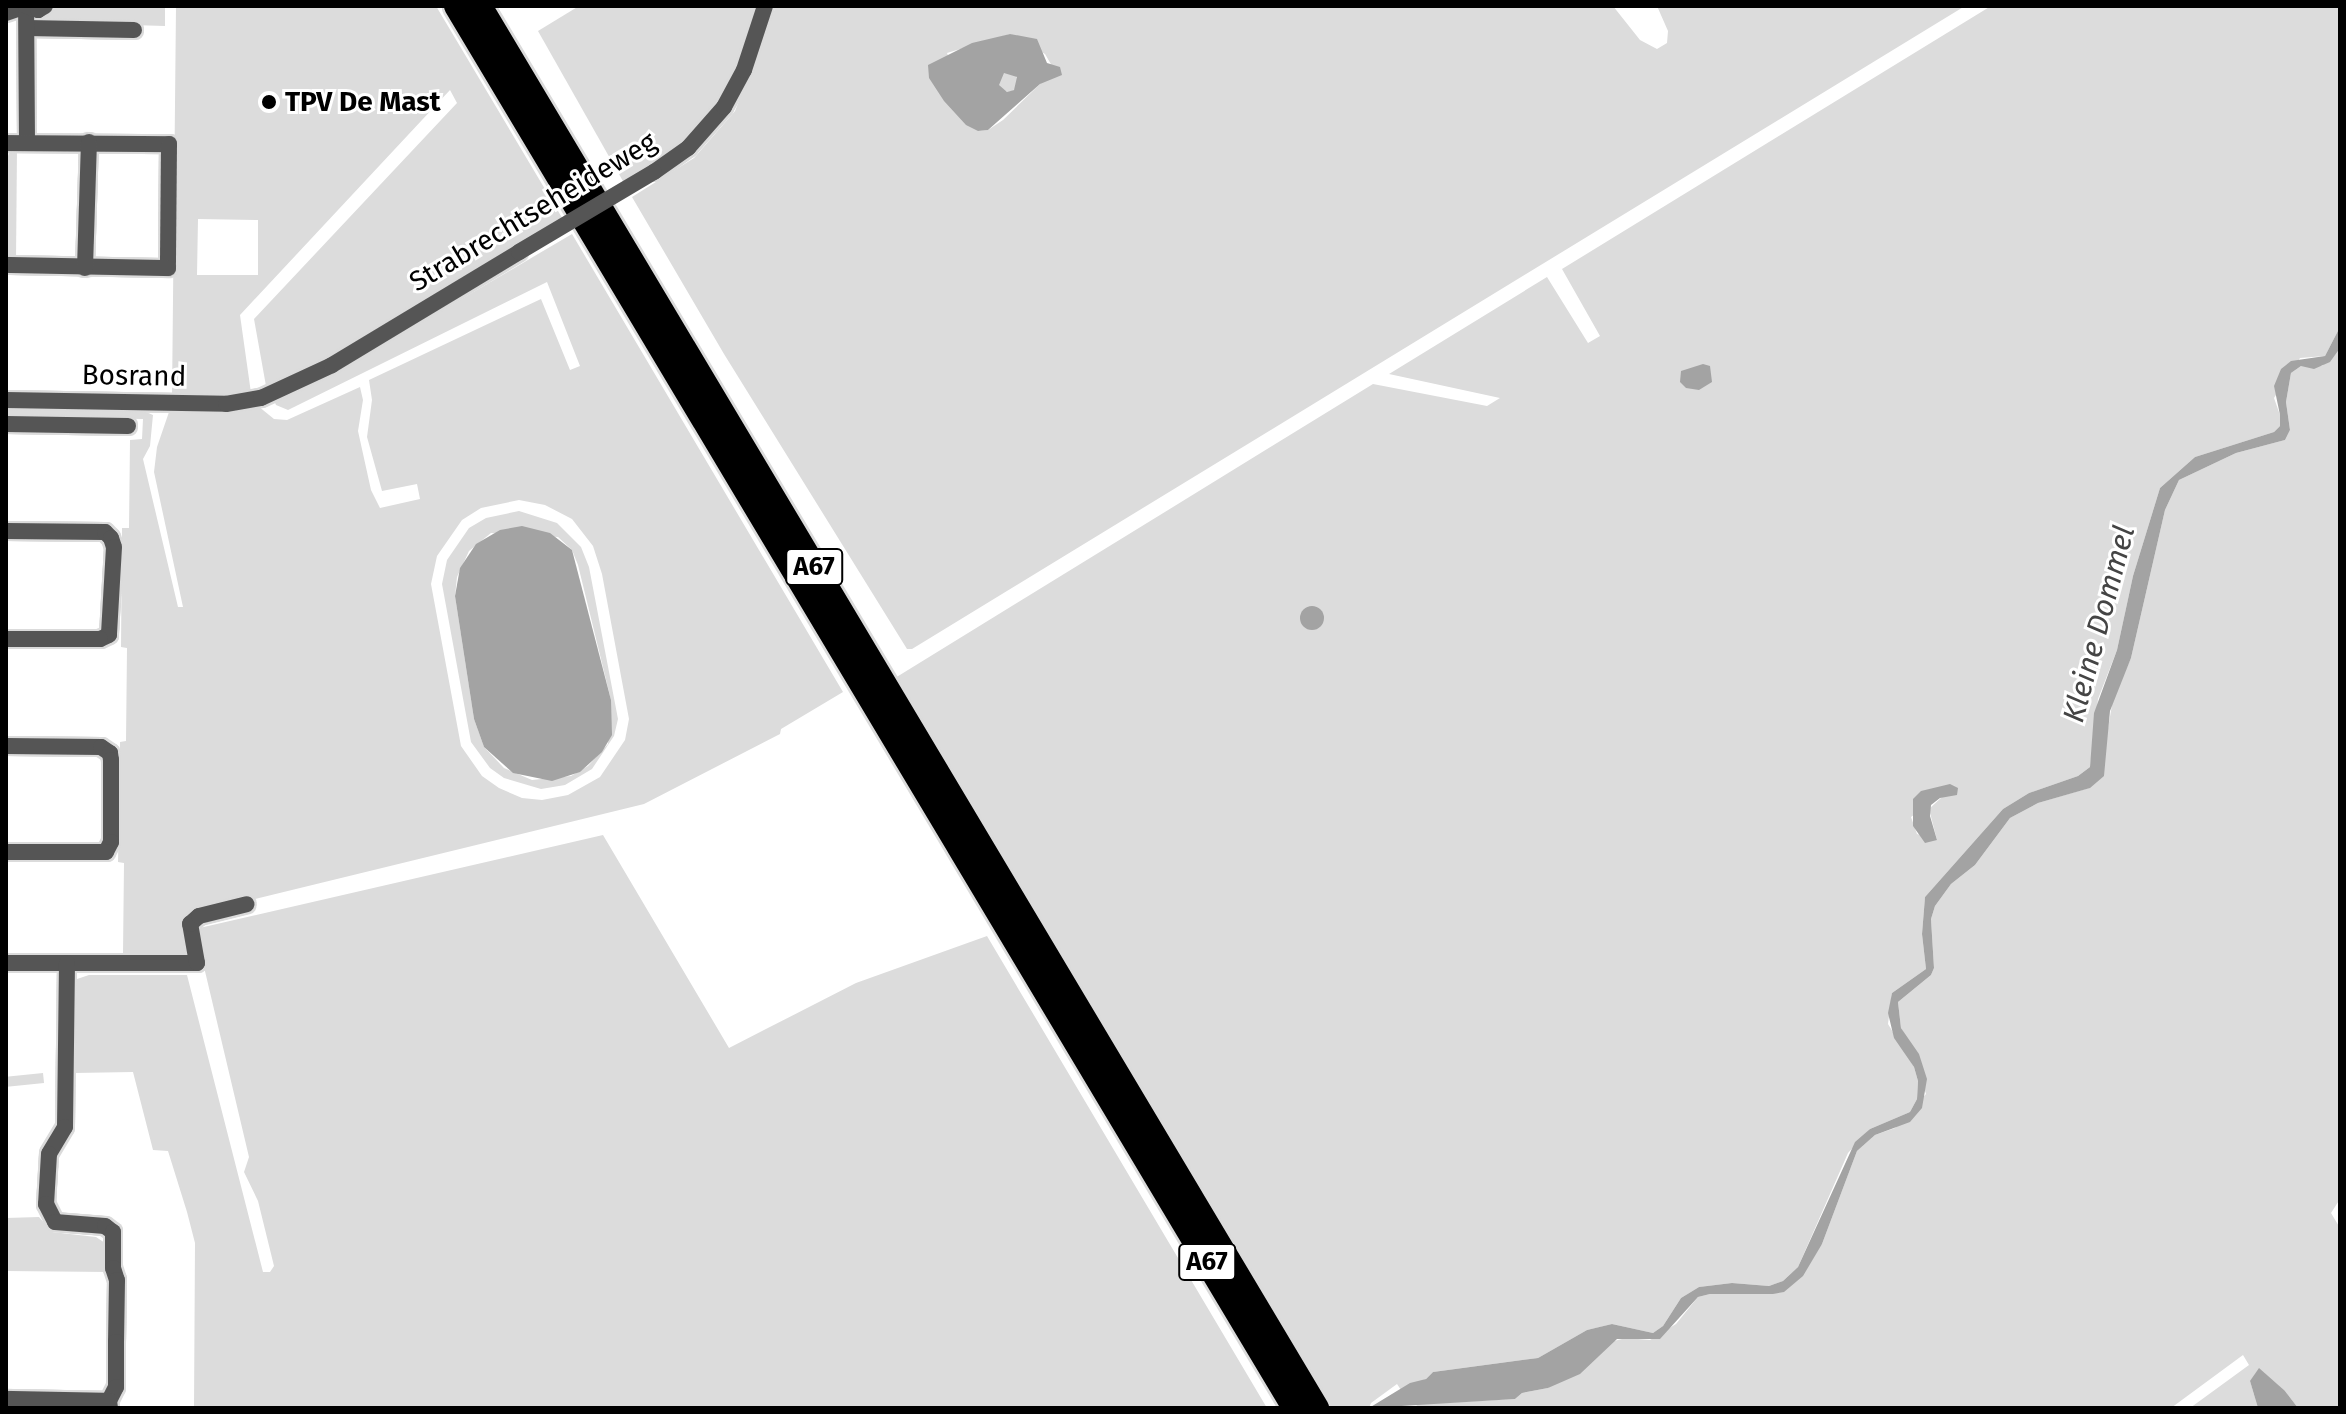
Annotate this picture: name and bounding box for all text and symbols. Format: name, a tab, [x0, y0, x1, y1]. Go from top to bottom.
place label: TPV De Mast	[285, 85, 441, 119]
marker: TPV De Mast	[260, 93, 278, 111]
street label: Strabrechtseheideweg	[403, 125, 663, 299]
street label: Bosrand	[81, 358, 187, 394]
water label: Kleine Dommel	[2055, 522, 2143, 726]
road number: A67	[784, 545, 844, 589]
road number: A67	[1177, 1240, 1237, 1284]

